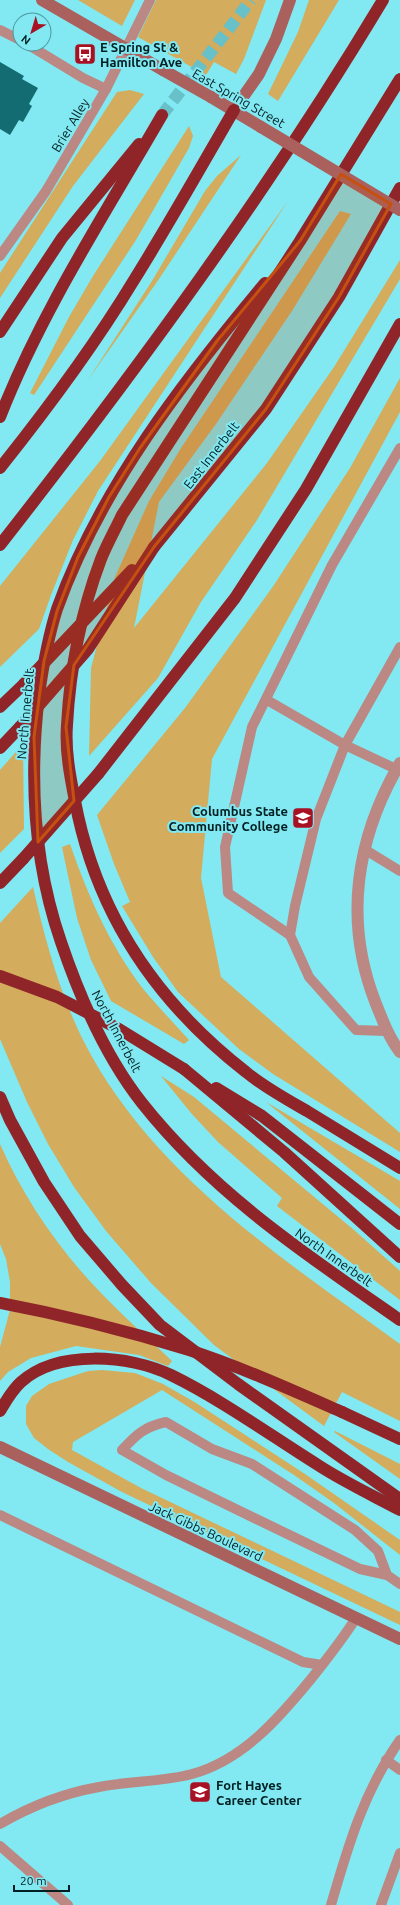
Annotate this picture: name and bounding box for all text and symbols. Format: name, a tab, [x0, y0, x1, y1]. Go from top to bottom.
north arrow	[12, 12, 52, 52]
text: N	[19, 33, 33, 47]
place label: E Spring St & Hamilton Ave	[100, 40, 182, 69]
bus stop icon: E Spring St & Hamilton Ave	[72, 41, 98, 67]
street label: East Spring Street	[190, 66, 288, 130]
street label: Brier Alley	[49, 96, 91, 154]
street label: East Innerbelt	[180, 419, 242, 491]
street label: North Innerbelt	[14, 668, 36, 760]
place label: Columbus State Community College	[169, 804, 288, 833]
school or university icon: Columbus State Community College	[290, 805, 316, 831]
street label: North Innerbelt	[89, 988, 145, 1074]
street label: North Innerbelt	[293, 1225, 375, 1289]
street label: Jack Gibbs Boulevard	[147, 1499, 265, 1563]
place label: Fort Hayes Career Center	[216, 1778, 302, 1807]
school or university icon: Fort Hayes Career Center	[187, 1779, 213, 1805]
scale bar	[14, 1867, 69, 1893]
text: 20 m	[20, 1874, 47, 1887]

